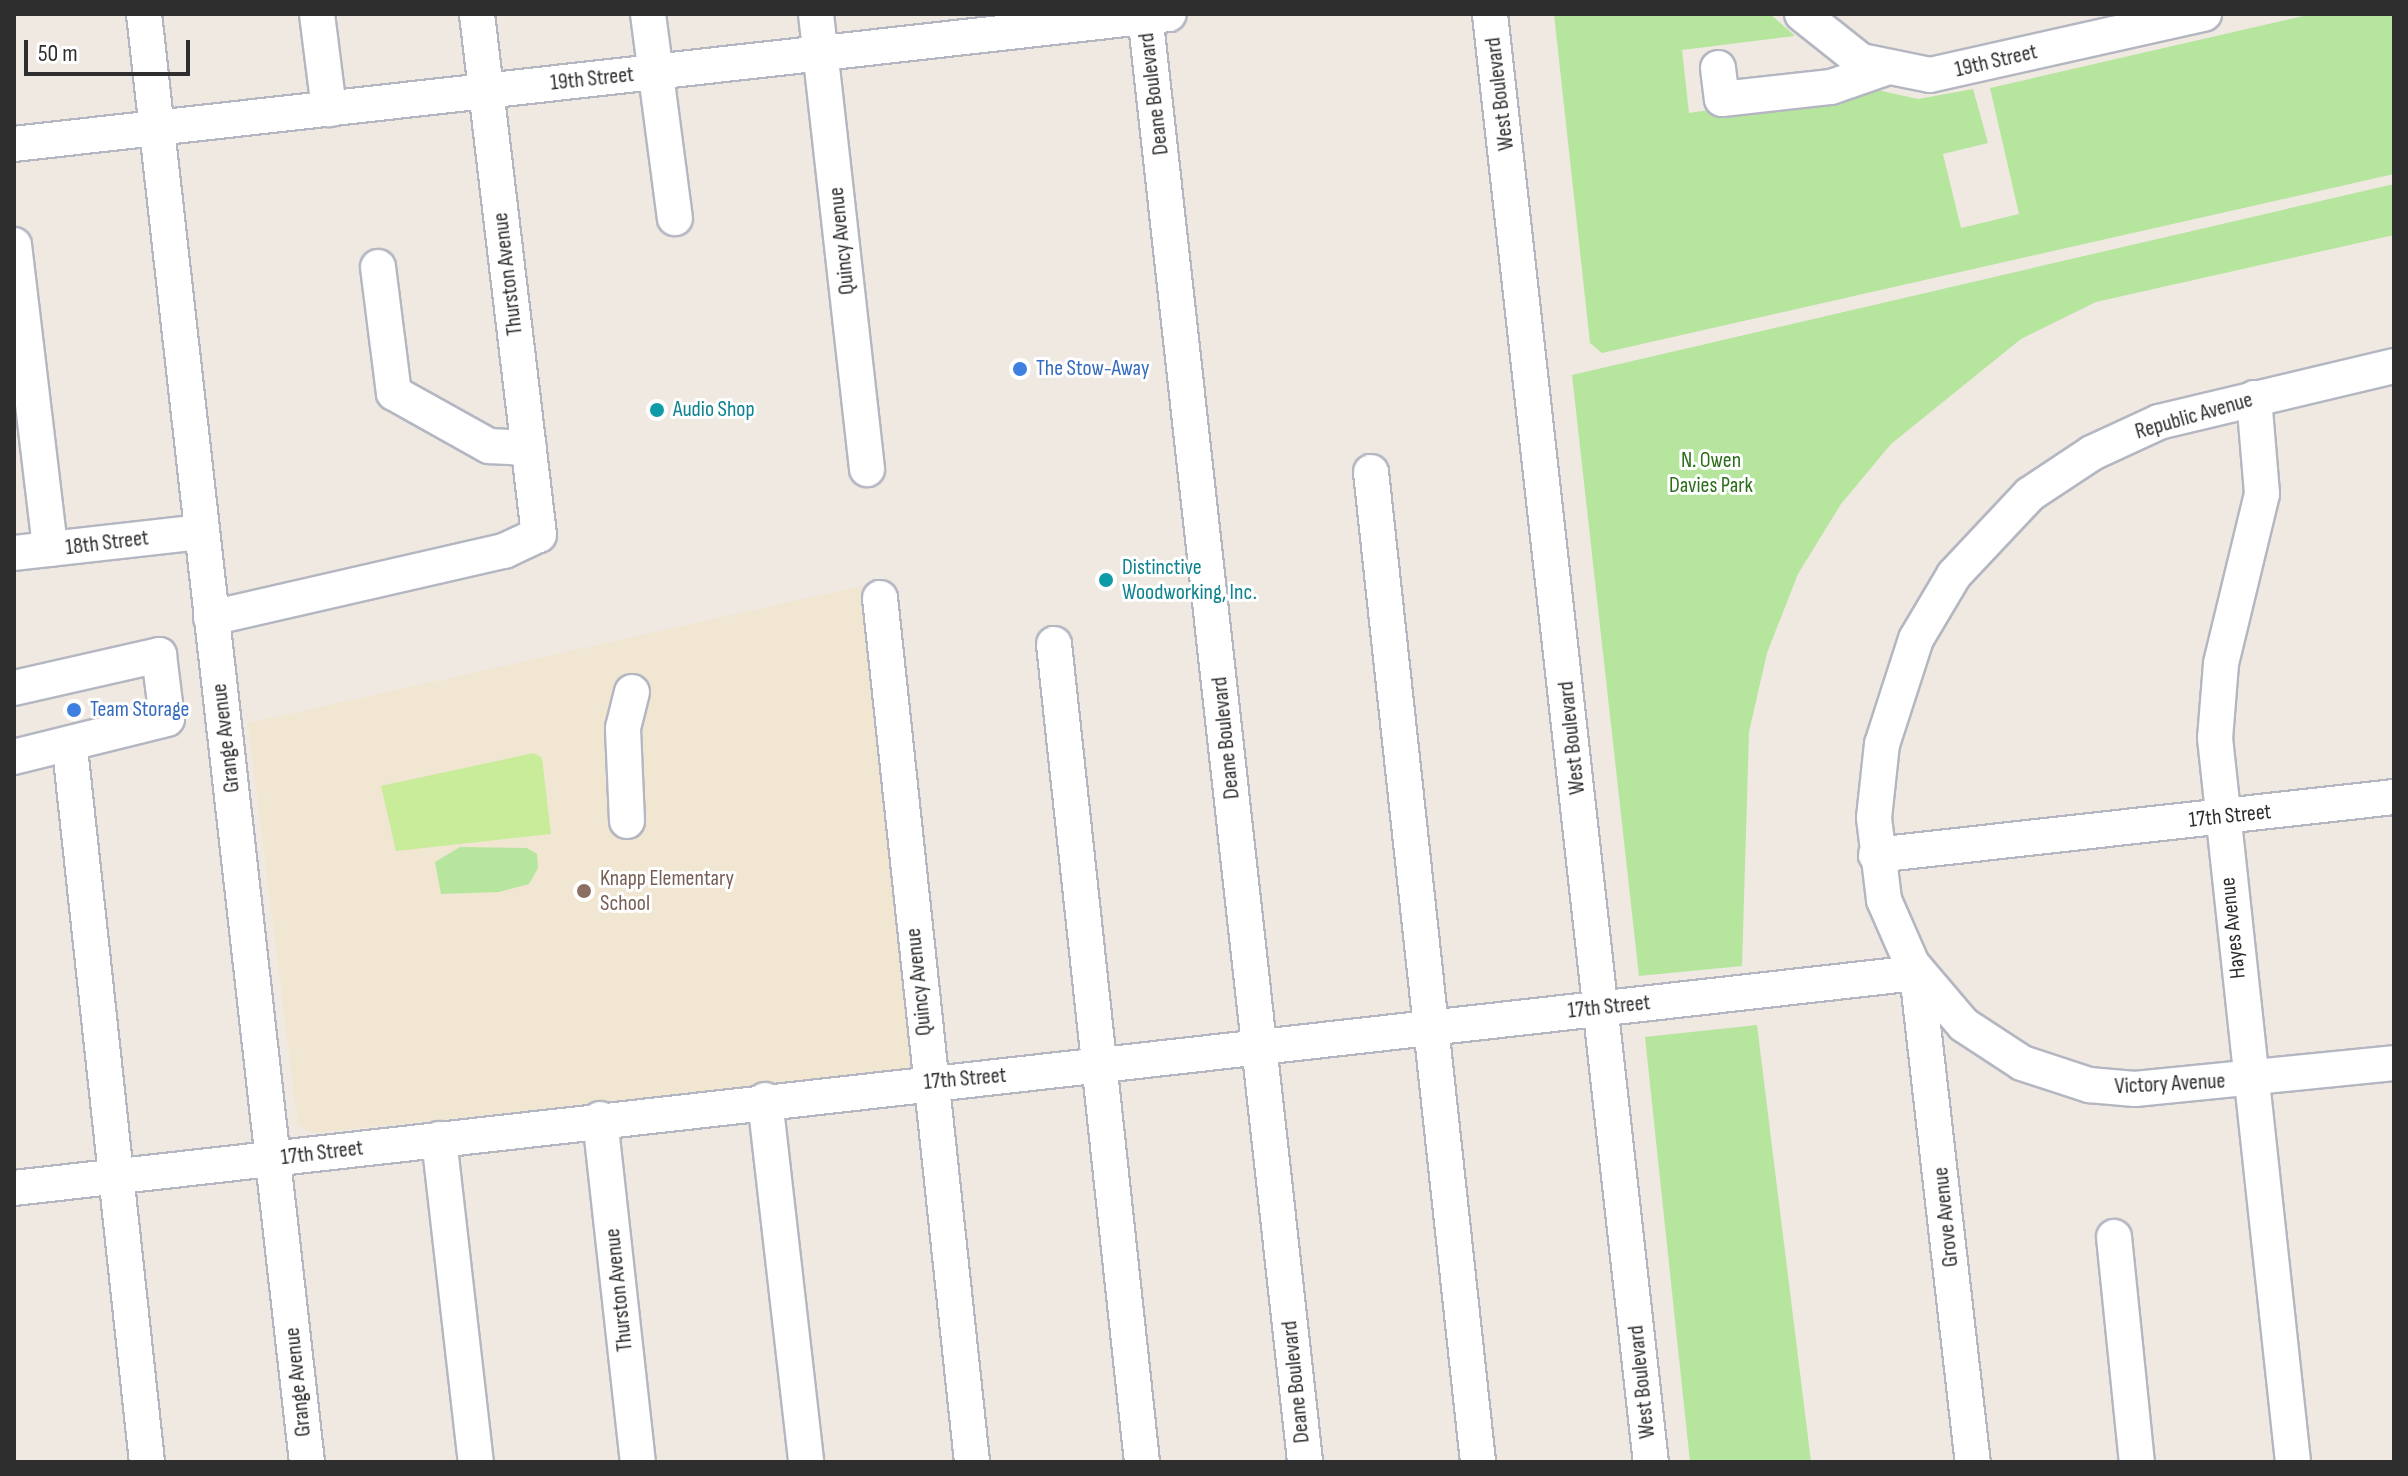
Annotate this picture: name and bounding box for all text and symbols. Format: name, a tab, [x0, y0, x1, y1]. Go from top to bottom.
scale bar	[28, 24, 194, 74]
street label: Deane Boulevard	[1133, 32, 1175, 156]
street label: West Boulevard	[1480, 36, 1520, 152]
text: 50 m	[38, 39, 78, 68]
street label: 19th Street	[1952, 39, 2040, 83]
street label: 19th Street	[549, 62, 635, 96]
street label: Quincy Avenue	[823, 186, 861, 296]
street label: Thurston Avenue	[487, 211, 529, 337]
place label: The Stow-Away	[1036, 356, 1149, 382]
marker: The Stow-Away	[1011, 360, 1029, 378]
street label: Republic Avenue	[2132, 387, 2256, 445]
place label: Audio Shop	[673, 397, 755, 423]
marker: Audio Shop	[648, 401, 666, 419]
park label: N. Owen Davies Park	[1669, 447, 1753, 498]
street label: 18th Street	[64, 525, 150, 561]
place label: Distinctive Woodworking, Inc.	[1122, 554, 1257, 606]
marker: Distinctive Woodworking, Inc.	[1097, 571, 1115, 589]
street label: Deane Boulevard	[1206, 676, 1246, 800]
street label: West Boulevard	[1553, 680, 1591, 796]
street label: Grange Avenue	[206, 682, 246, 794]
place label: Team Storage	[90, 697, 189, 723]
marker: Team Storage	[65, 701, 83, 719]
street label: 17th Street	[2187, 799, 2273, 833]
place label: Knapp Elementary School	[600, 865, 734, 916]
street label: Hayes Avenue	[2215, 876, 2251, 980]
marker: Knapp Elementary School	[575, 882, 593, 900]
street label: Quincy Avenue	[900, 927, 938, 1037]
street label: 17th Street	[1566, 990, 1652, 1024]
street label: 17th Street	[923, 1062, 1007, 1096]
street label: Victory Avenue	[2114, 1068, 2226, 1100]
street label: 17th Street	[279, 1135, 365, 1171]
street label: Grove Avenue	[1928, 1166, 1964, 1268]
street label: Thurston Avenue	[599, 1227, 639, 1353]
street label: Deane Boulevard	[1276, 1320, 1316, 1444]
street label: West Boulevard	[1623, 1324, 1661, 1440]
street label: Grange Avenue	[279, 1326, 317, 1438]

